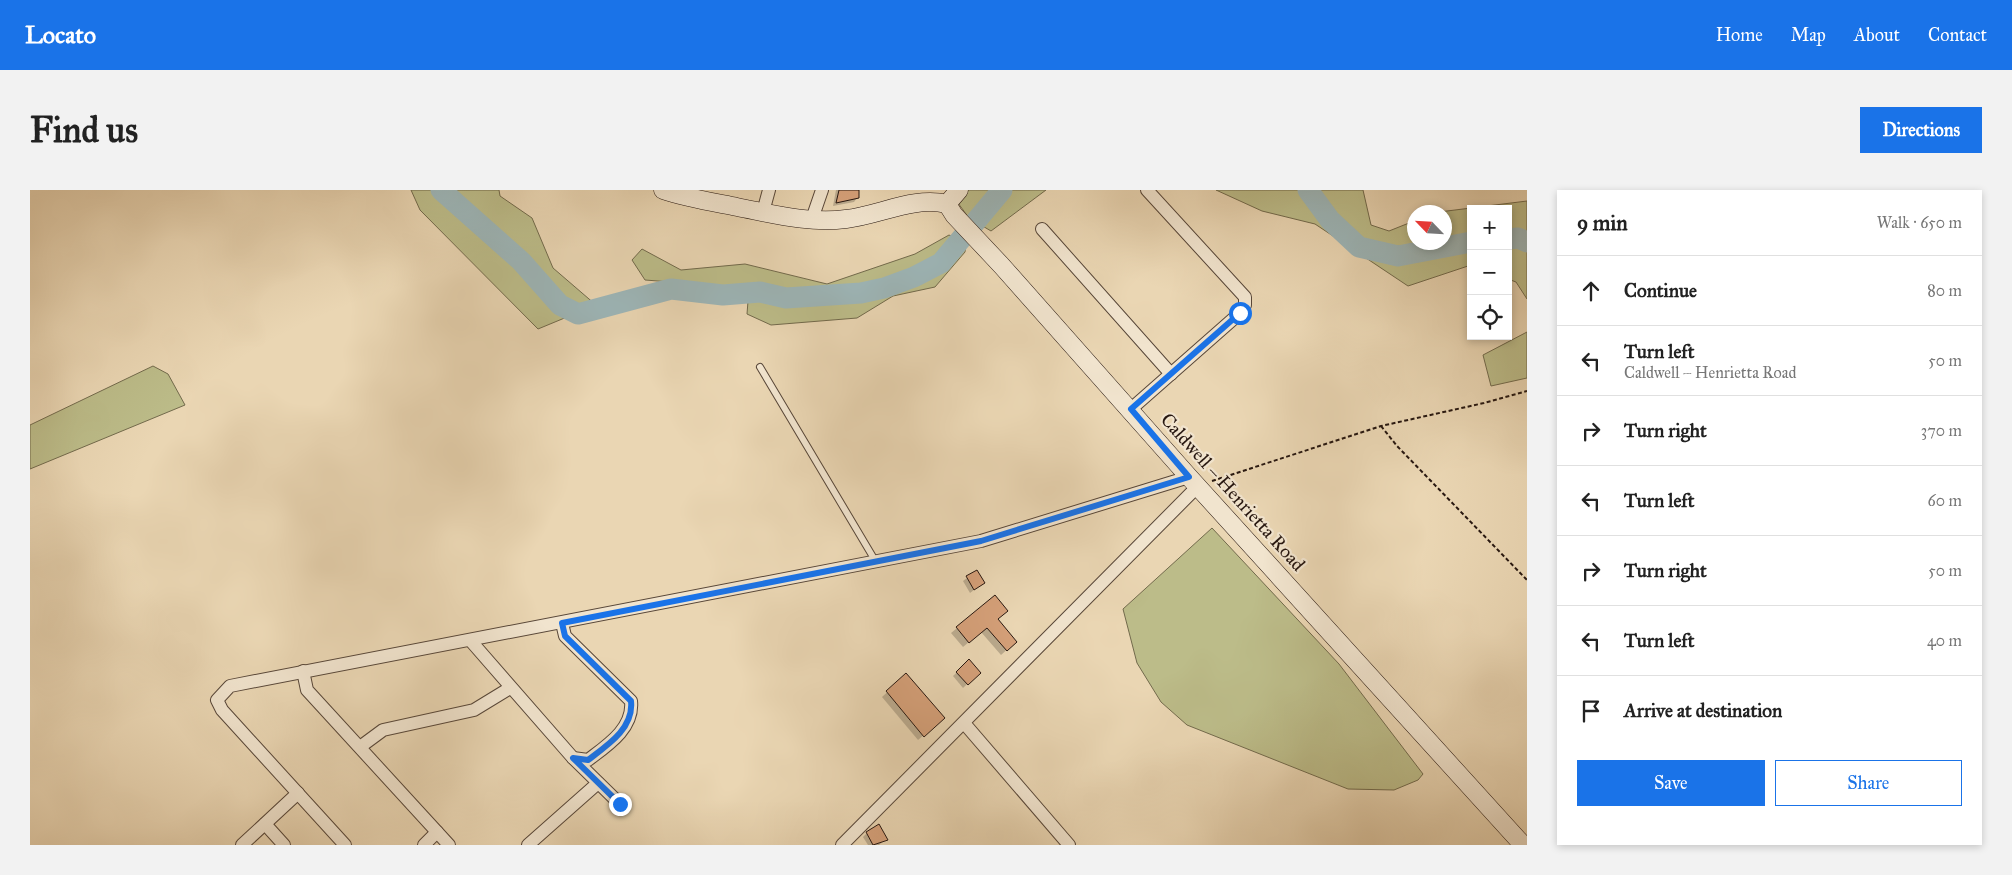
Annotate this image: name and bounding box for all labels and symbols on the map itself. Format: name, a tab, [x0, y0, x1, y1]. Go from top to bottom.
north arrow	[1407, 205, 1452, 250]
route start	[1229, 302, 1252, 325]
street label: Caldwell – Henrietta Road	[1156, 408, 1310, 576]
route end	[609, 793, 632, 816]

